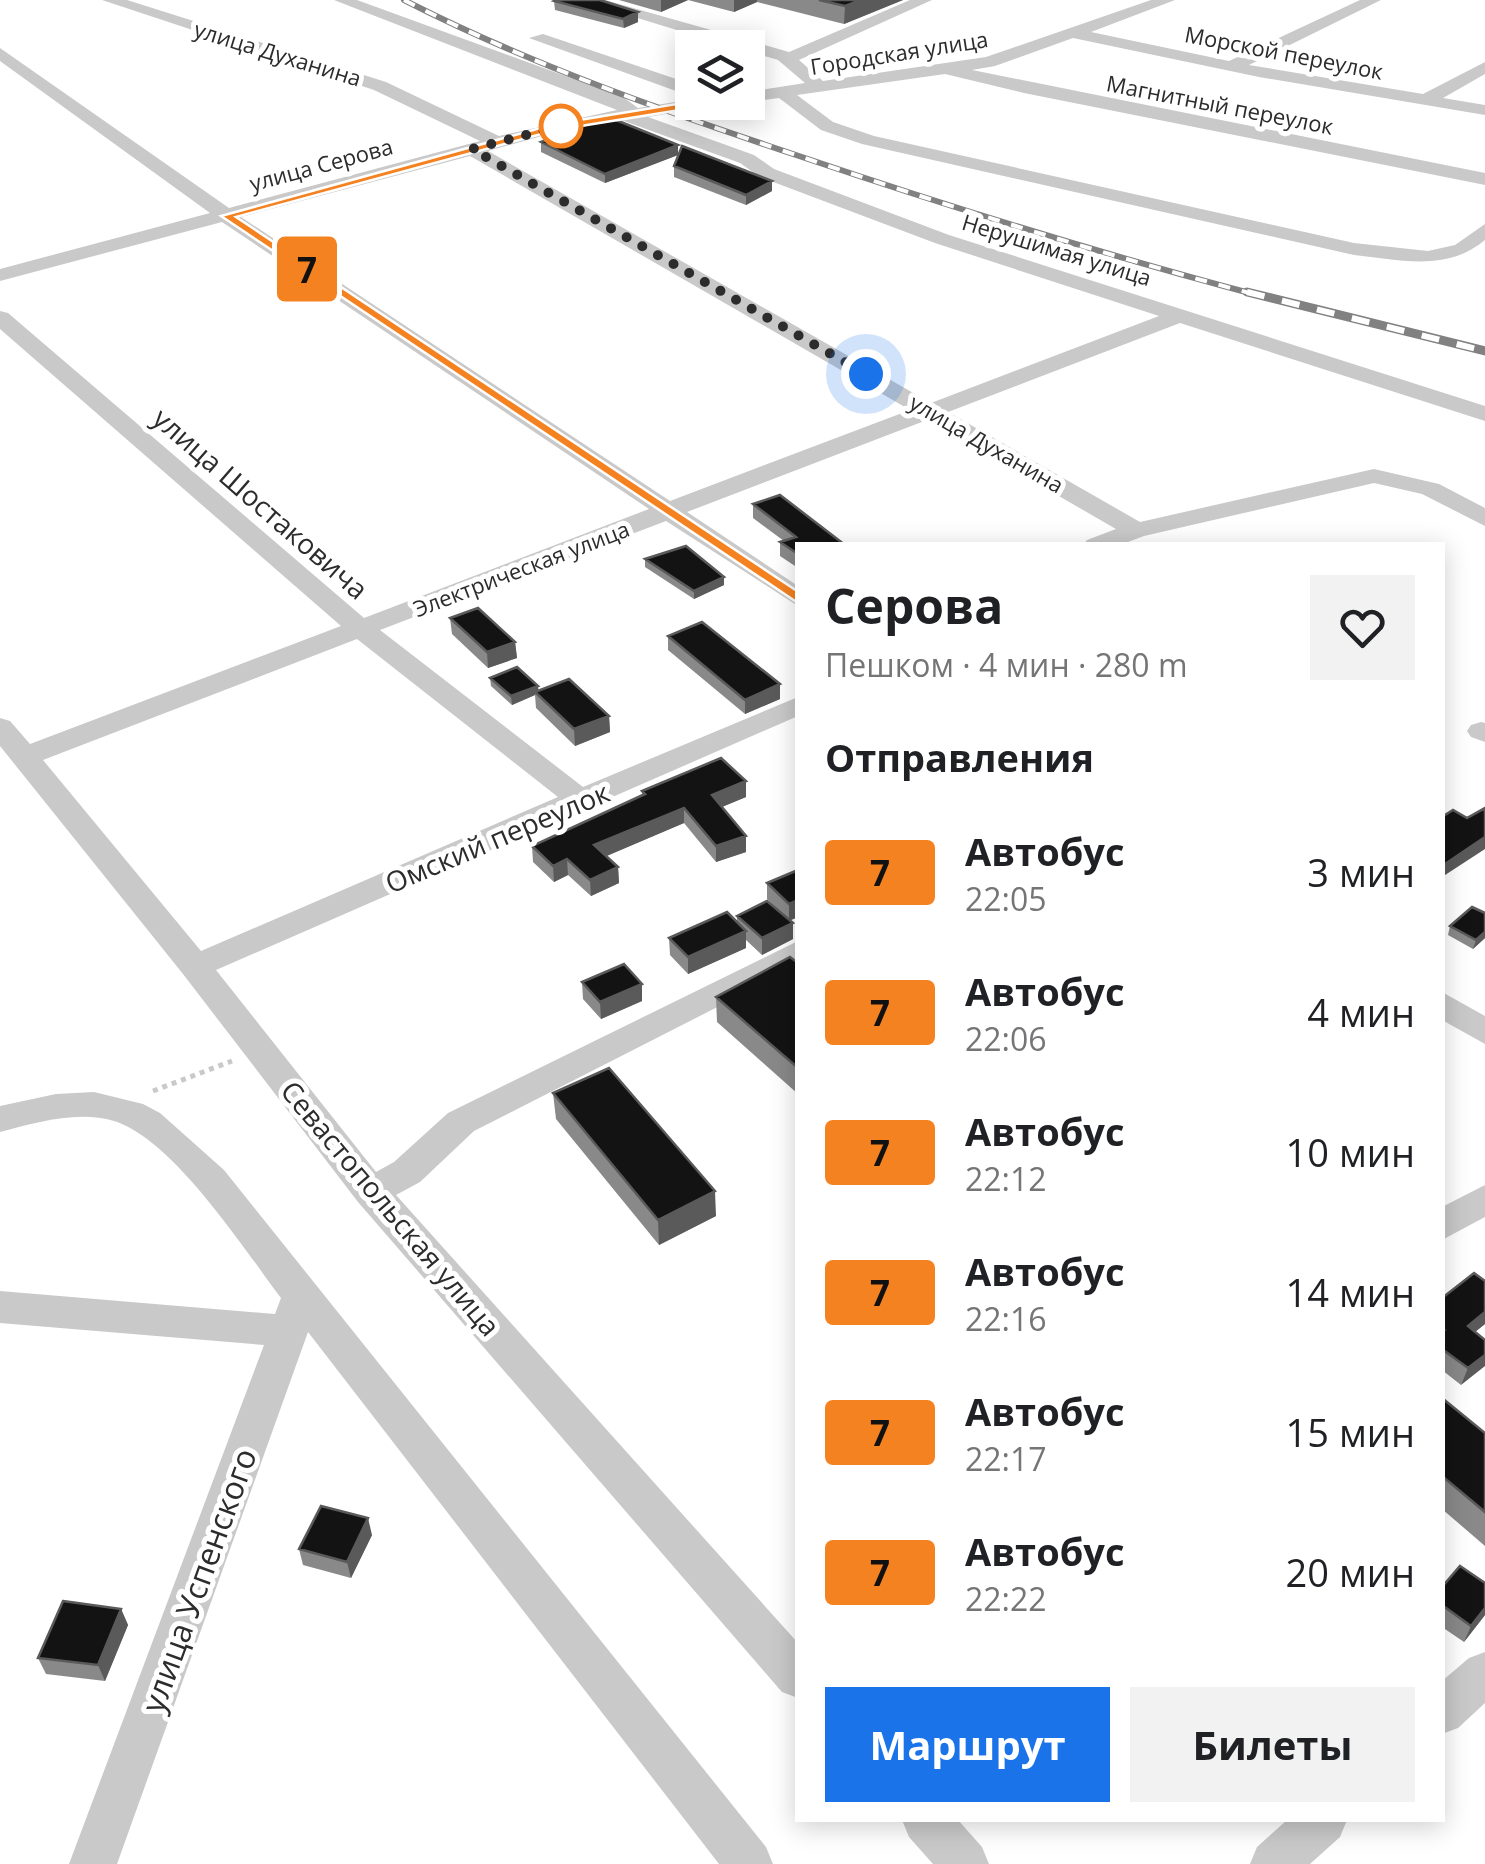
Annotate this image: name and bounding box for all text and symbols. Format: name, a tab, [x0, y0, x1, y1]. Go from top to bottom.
street label: улица Духанина	[191, 13, 365, 93]
street label: Морской переулок	[1182, 18, 1386, 86]
street label: Городская улица	[808, 23, 990, 81]
map controls	[675, 30, 765, 120]
button: layers	[675, 30, 765, 120]
street label: Магнитный переулок	[1104, 67, 1337, 141]
unlabelled marker	[540, 105, 582, 147]
street label: улица Серова	[246, 130, 396, 198]
street label: Нерушимая улица	[959, 206, 1155, 292]
line badge: 7	[274, 236, 340, 302]
text: 7	[297, 246, 317, 293]
your location	[841, 349, 891, 399]
street label: улица Духанина	[905, 387, 1069, 499]
street label: улица Шостаковича	[145, 399, 377, 607]
street label: Электрическая улица	[409, 513, 633, 623]
text: Серова	[825, 573, 1003, 638]
button: heart	[1310, 575, 1415, 680]
text: Пешком · 4 мин · 280 m	[825, 643, 1188, 686]
text: Отправления	[825, 731, 1094, 783]
street label: Омский переулок	[379, 772, 616, 901]
text: Автобус	[965, 825, 1124, 877]
text: 3 мин	[1307, 846, 1415, 898]
text: 7	[870, 849, 890, 896]
text: 22:05	[965, 877, 1047, 920]
text: Автобус	[965, 965, 1124, 1017]
text: 4 мин	[1307, 986, 1415, 1038]
text: 7	[870, 989, 890, 1036]
text: 22:06	[965, 1017, 1047, 1060]
street label: Севастопольская улица	[273, 1072, 509, 1344]
text: Автобус	[965, 1105, 1124, 1157]
text: 10 мин	[1286, 1126, 1415, 1178]
text: 7	[870, 1129, 890, 1176]
text: 22:12	[965, 1157, 1047, 1200]
text: Автобус	[965, 1245, 1124, 1297]
text: 14 мин	[1286, 1266, 1415, 1318]
text: 7	[870, 1269, 890, 1316]
text: 22:16	[965, 1297, 1047, 1340]
text: Автобус	[965, 1385, 1124, 1437]
text: 15 мин	[1286, 1406, 1415, 1458]
text: 7	[870, 1409, 890, 1456]
text: 22:17	[965, 1437, 1047, 1480]
street label: улица Успенского	[130, 1442, 266, 1718]
text: Автобус	[965, 1525, 1124, 1577]
text: 20 мин	[1286, 1546, 1415, 1598]
text: 7	[870, 1549, 890, 1596]
text: 22:22	[965, 1577, 1047, 1620]
button: Маршрут	[825, 1687, 1110, 1802]
button: Билеты	[1130, 1687, 1415, 1802]

